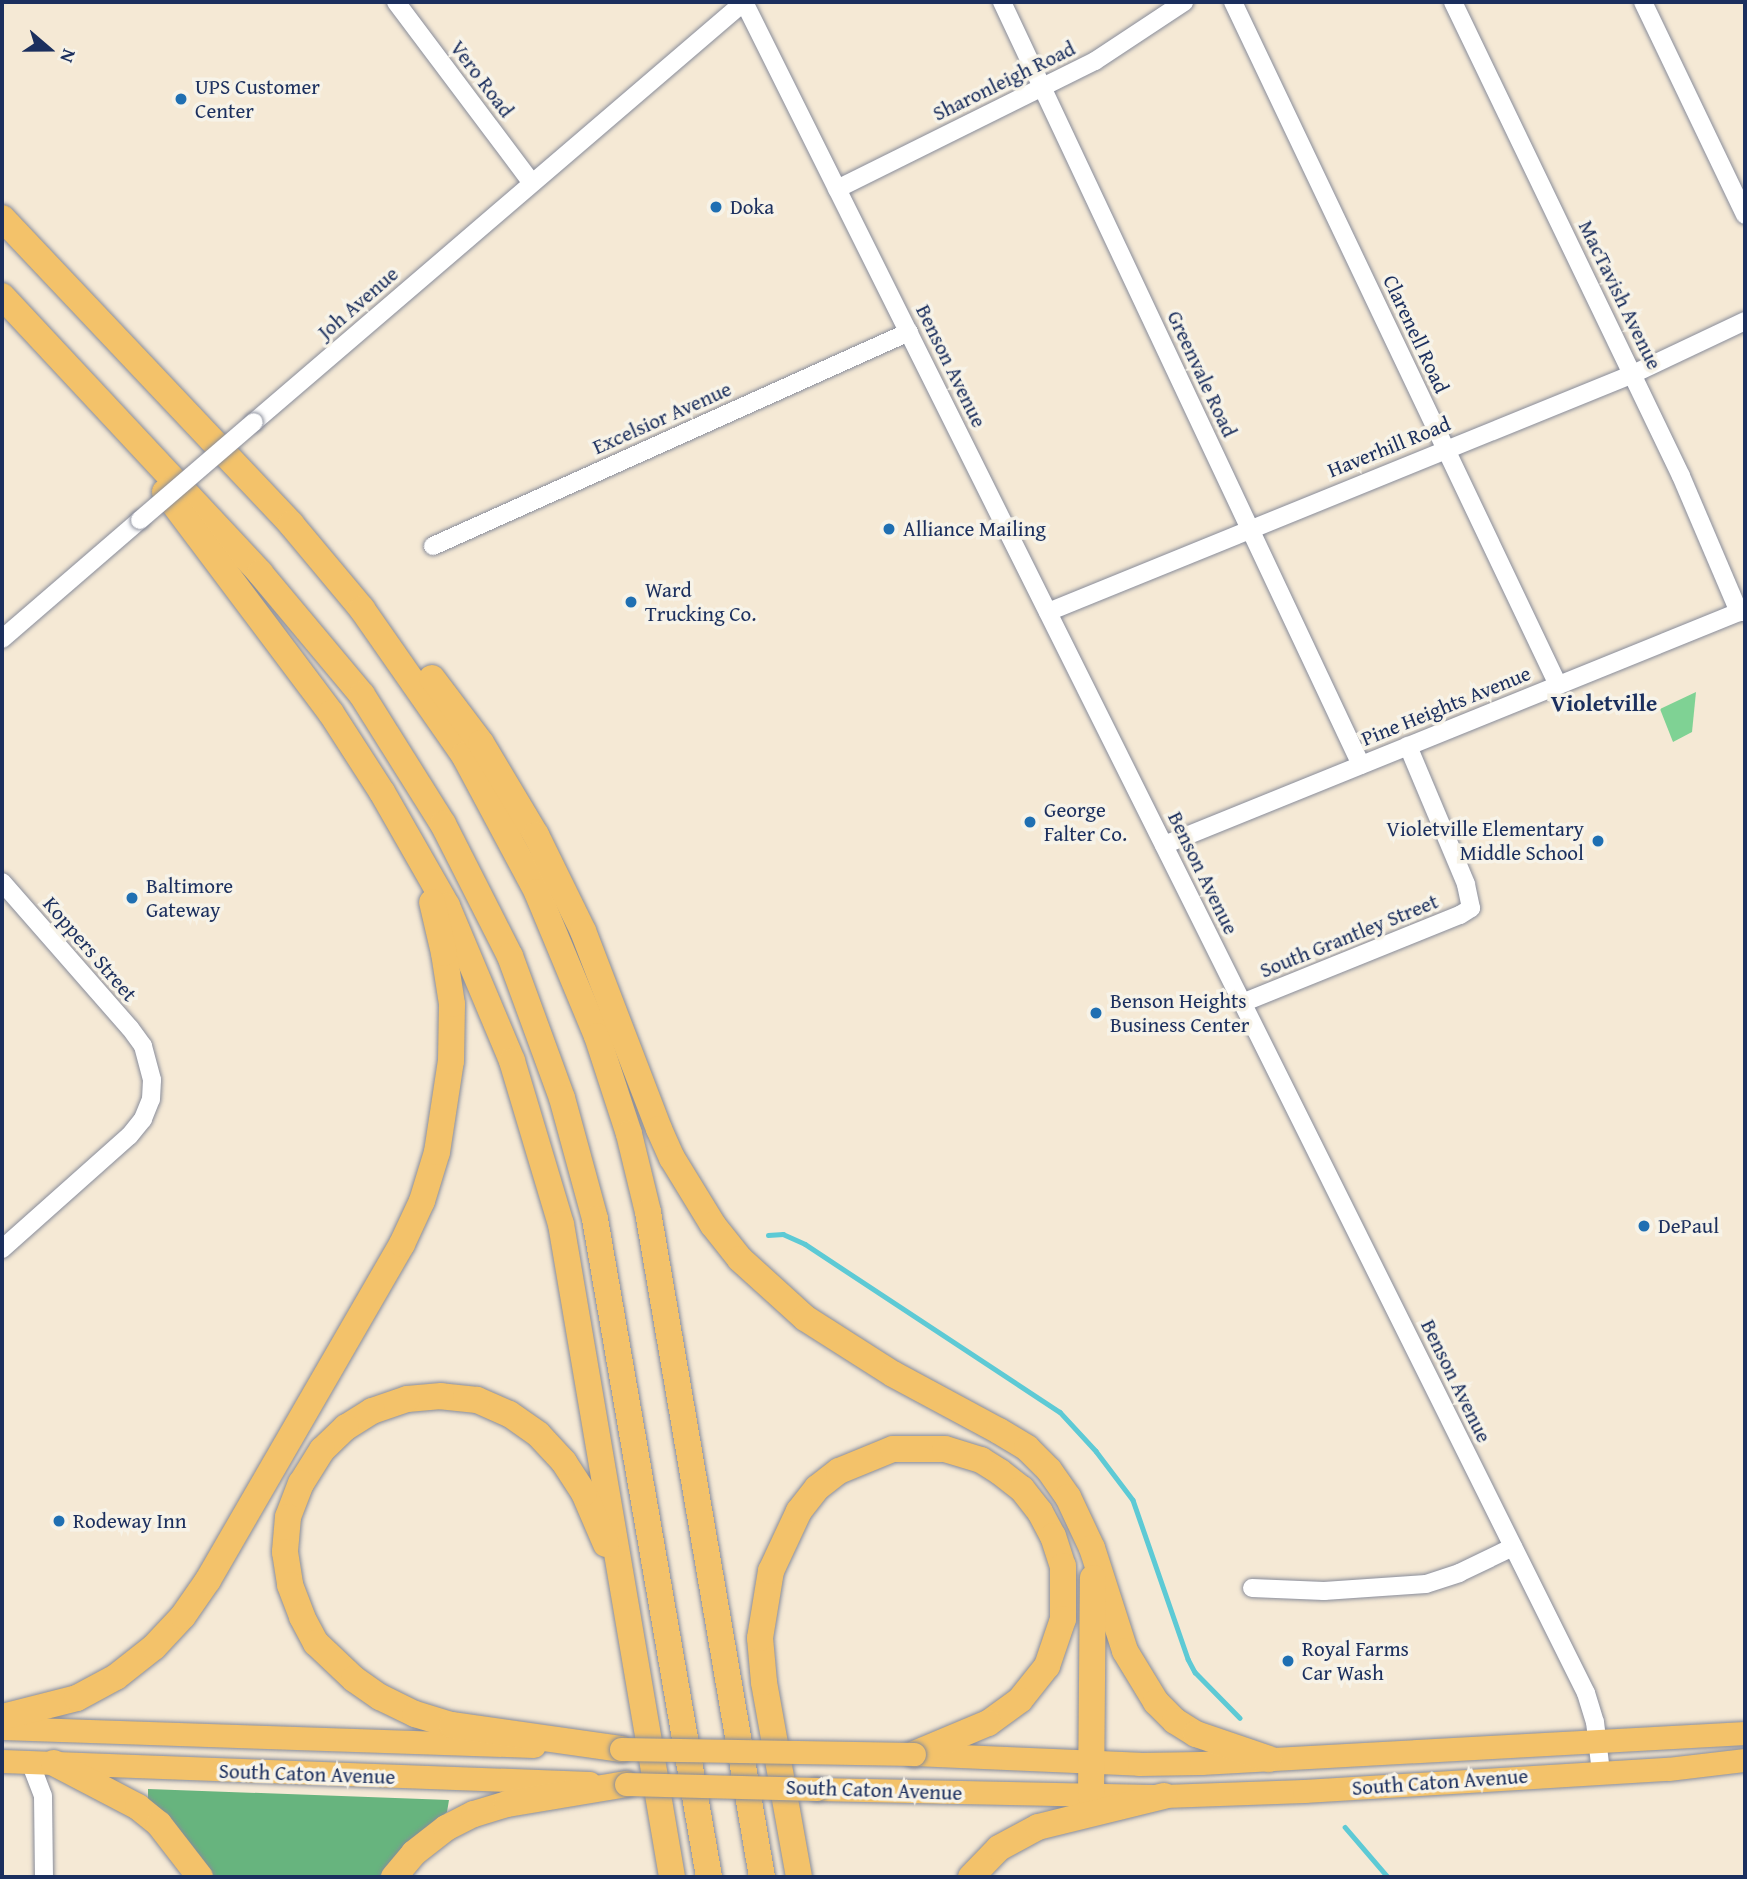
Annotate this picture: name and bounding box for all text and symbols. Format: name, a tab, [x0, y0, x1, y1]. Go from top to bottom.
north arrow	[14, 14, 84, 84]
street label: Vero Road	[445, 35, 519, 123]
street label: Sharonleigh Road	[929, 36, 1079, 126]
text: N	[53, 45, 84, 67]
place label: UPS Customer Center	[195, 74, 320, 124]
marker: UPS Customer Center	[173, 91, 189, 107]
place label: Doka	[730, 194, 774, 220]
marker: Doka	[708, 199, 724, 215]
street label: MacTavish Avenue	[1573, 216, 1667, 374]
street label: Joh Avenue	[313, 261, 403, 345]
street label: Clarenell Road	[1378, 271, 1454, 397]
street label: Benson Avenue	[910, 300, 992, 432]
street label: Greenvale Road	[1162, 307, 1242, 441]
street label: Excelsior Avenue	[589, 376, 735, 460]
street label: Haverhill Road	[1324, 411, 1454, 483]
place label: Alliance Mailing	[903, 516, 1046, 542]
marker: Alliance Mailing	[881, 521, 897, 537]
place label: Ward Trucking Co.	[645, 577, 756, 627]
marker: Ward Trucking Co.	[623, 594, 639, 610]
street label: Pine Heights Avenue	[1358, 661, 1534, 751]
district label: Violetville	[1551, 689, 1657, 717]
place label: George Falter Co.	[1044, 797, 1127, 847]
street label: Benson Avenue	[1162, 807, 1244, 939]
marker: George Falter Co.	[1022, 814, 1038, 830]
place label: Violetville Elementary Middle School	[1386, 816, 1584, 866]
marker: Violetville Elementary Middle School	[1590, 833, 1606, 849]
place label: Baltimore Gateway	[146, 873, 233, 923]
street label: South Grantley Street	[1256, 889, 1442, 983]
marker: Baltimore Gateway	[124, 890, 140, 906]
street label: Koppers Street	[38, 892, 142, 1006]
place label: Benson Heights Business Center	[1110, 988, 1249, 1038]
marker: Benson Heights Business Center	[1088, 1005, 1104, 1021]
place label: DePaul	[1658, 1213, 1719, 1239]
marker: DePaul	[1636, 1218, 1652, 1234]
street label: Benson Avenue	[1415, 1315, 1497, 1447]
place label: Rodeway Inn	[73, 1508, 187, 1534]
marker: Rodeway Inn	[51, 1513, 67, 1529]
place label: Royal Farms Car Wash	[1302, 1636, 1409, 1686]
marker: Royal Farms Car Wash	[1280, 1653, 1296, 1669]
street label: South Caton Avenue	[218, 1758, 396, 1790]
street label: South Caton Avenue	[1351, 1763, 1529, 1801]
street label: South Caton Avenue	[785, 1774, 963, 1806]

